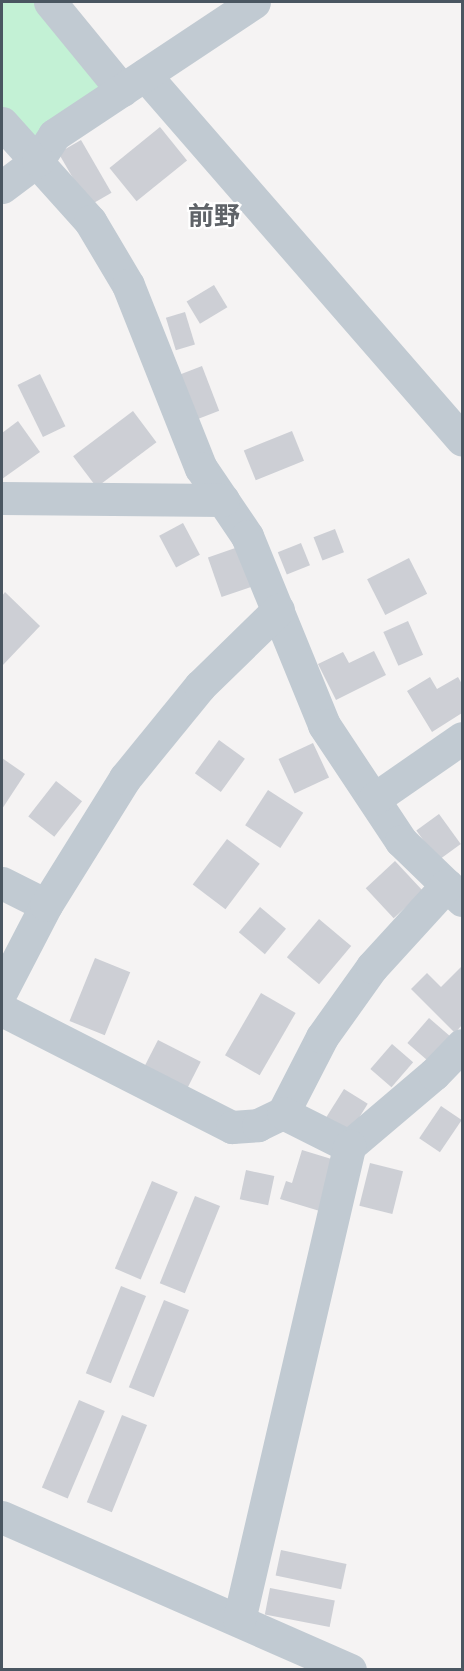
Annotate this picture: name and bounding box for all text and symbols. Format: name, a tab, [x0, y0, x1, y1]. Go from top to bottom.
district label: 前野	[188, 200, 240, 232]

